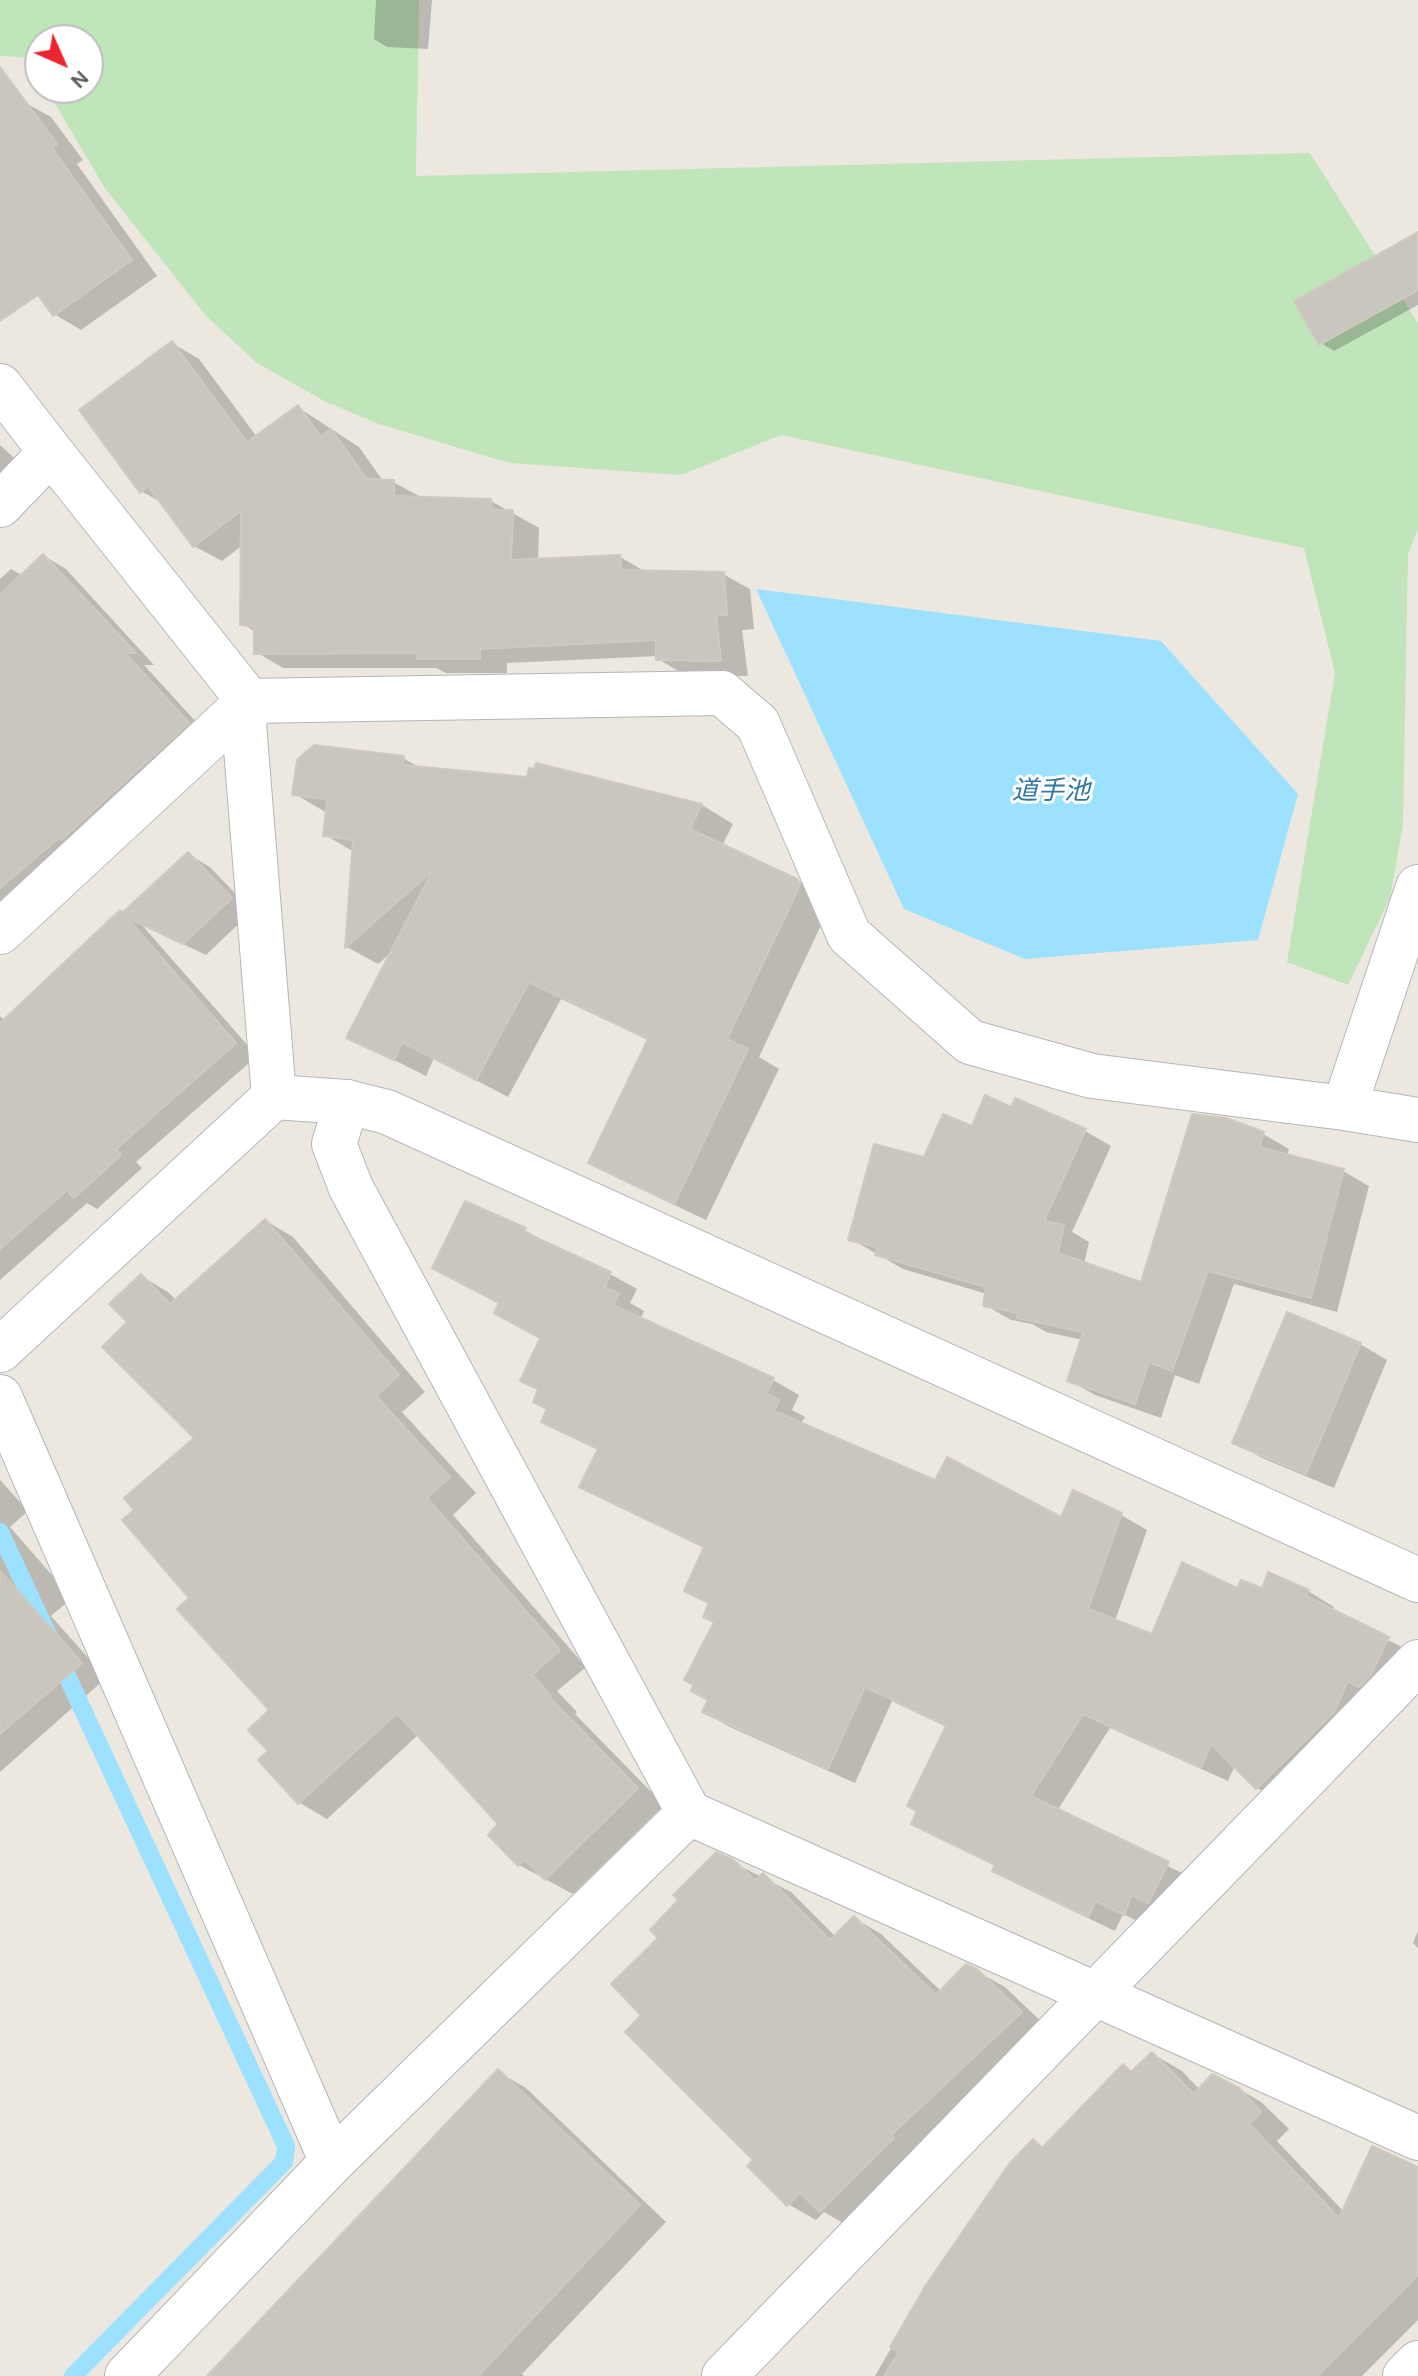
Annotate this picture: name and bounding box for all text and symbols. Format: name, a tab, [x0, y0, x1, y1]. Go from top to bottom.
north arrow	[24, 24, 104, 104]
text: N	[65, 65, 94, 94]
water label: 道手池	[1012, 776, 1090, 808]

